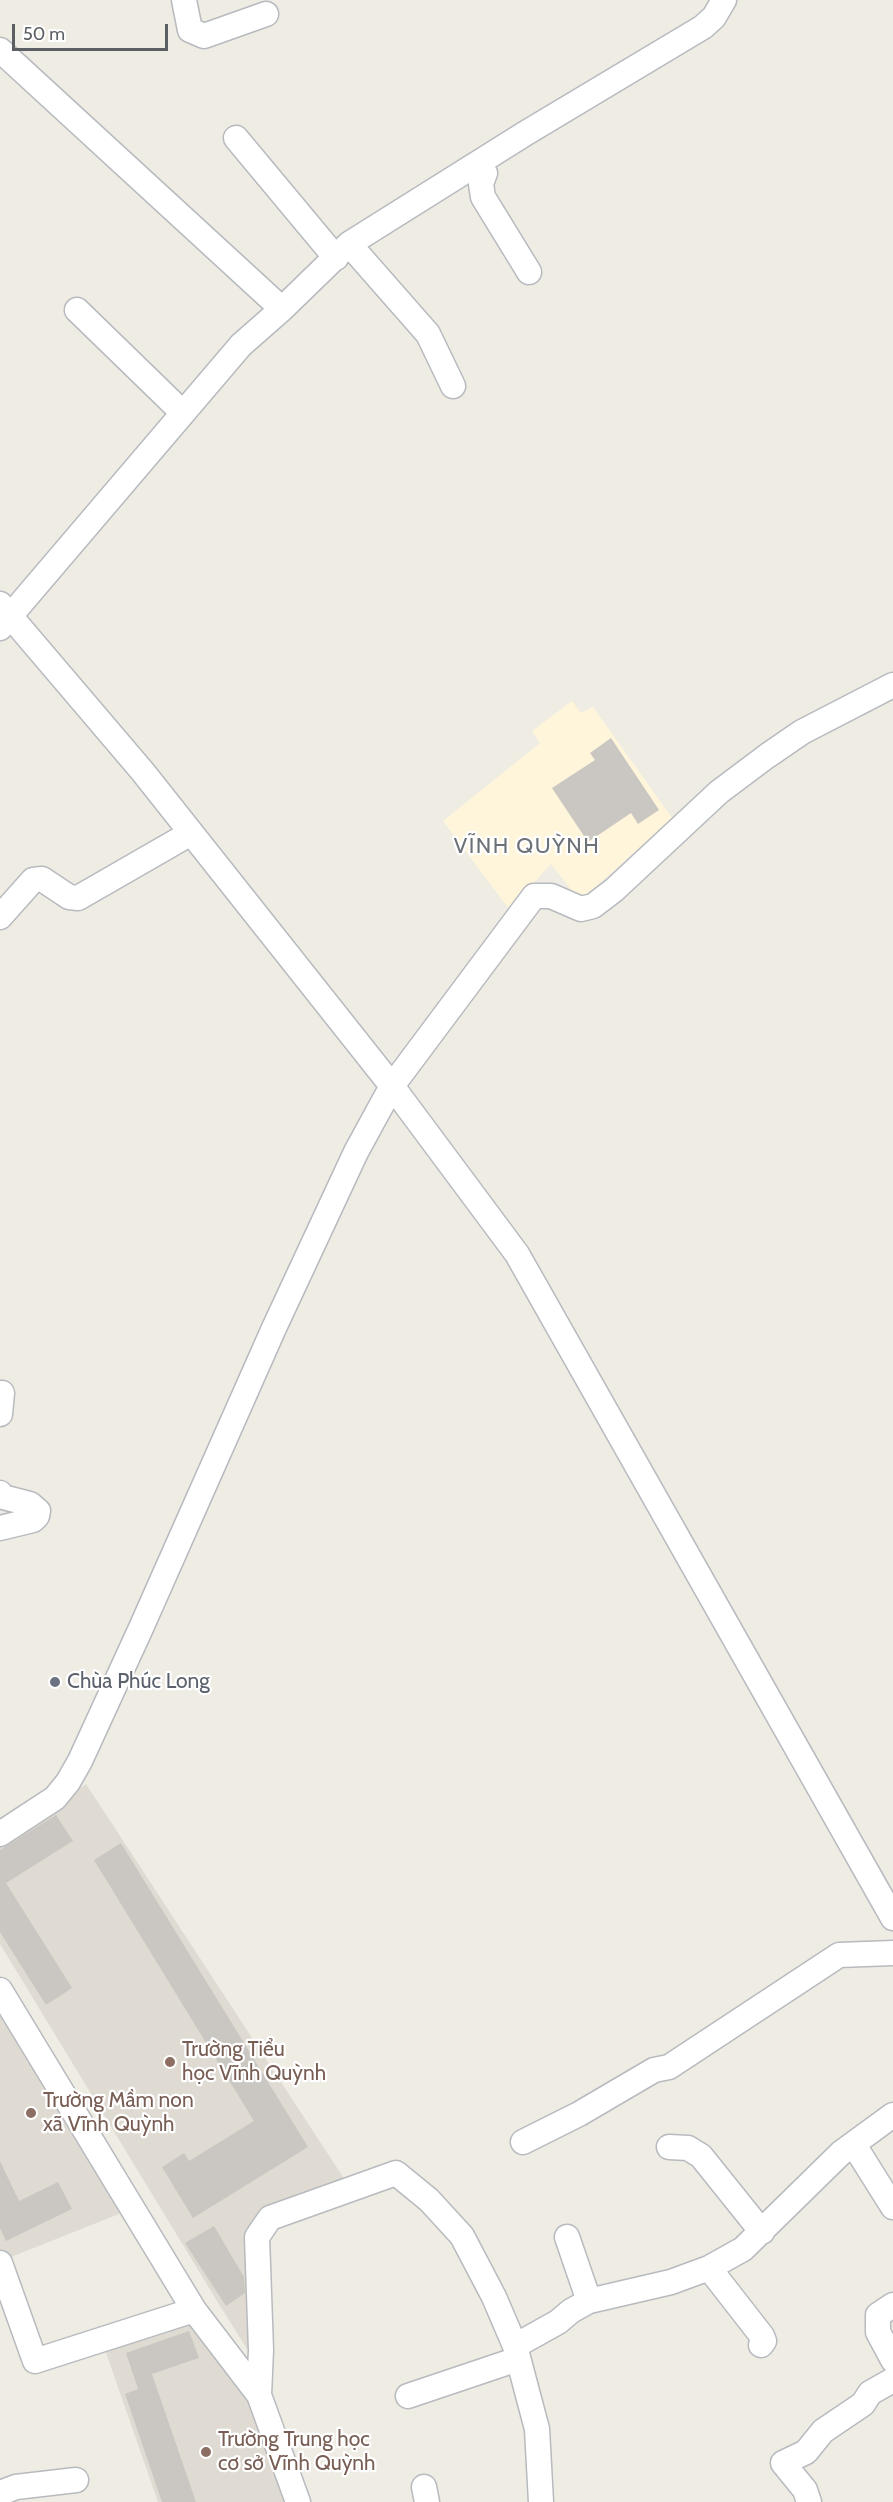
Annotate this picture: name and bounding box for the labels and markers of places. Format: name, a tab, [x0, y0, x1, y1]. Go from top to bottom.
place label: Chùa Phúc Long	[67, 1669, 210, 1695]
marker: Chùa Phúc Long	[48, 1675, 62, 1689]
place label: Trường Tiểu học Vĩnh Quỳnh	[182, 2037, 326, 2087]
marker: Trường Tiểu học Vĩnh Quỳnh	[163, 2055, 177, 2069]
place label: Trường Mầm non xã Vĩnh Quỳnh	[43, 2088, 194, 2138]
marker: Trường Mầm non xã Vĩnh Quỳnh	[24, 2106, 38, 2120]
place label: Trường Trung học cơ sở Vĩnh Quỳnh	[218, 2427, 375, 2477]
marker: Trường Trung học cơ sở Vĩnh Quỳnh	[199, 2445, 213, 2459]

